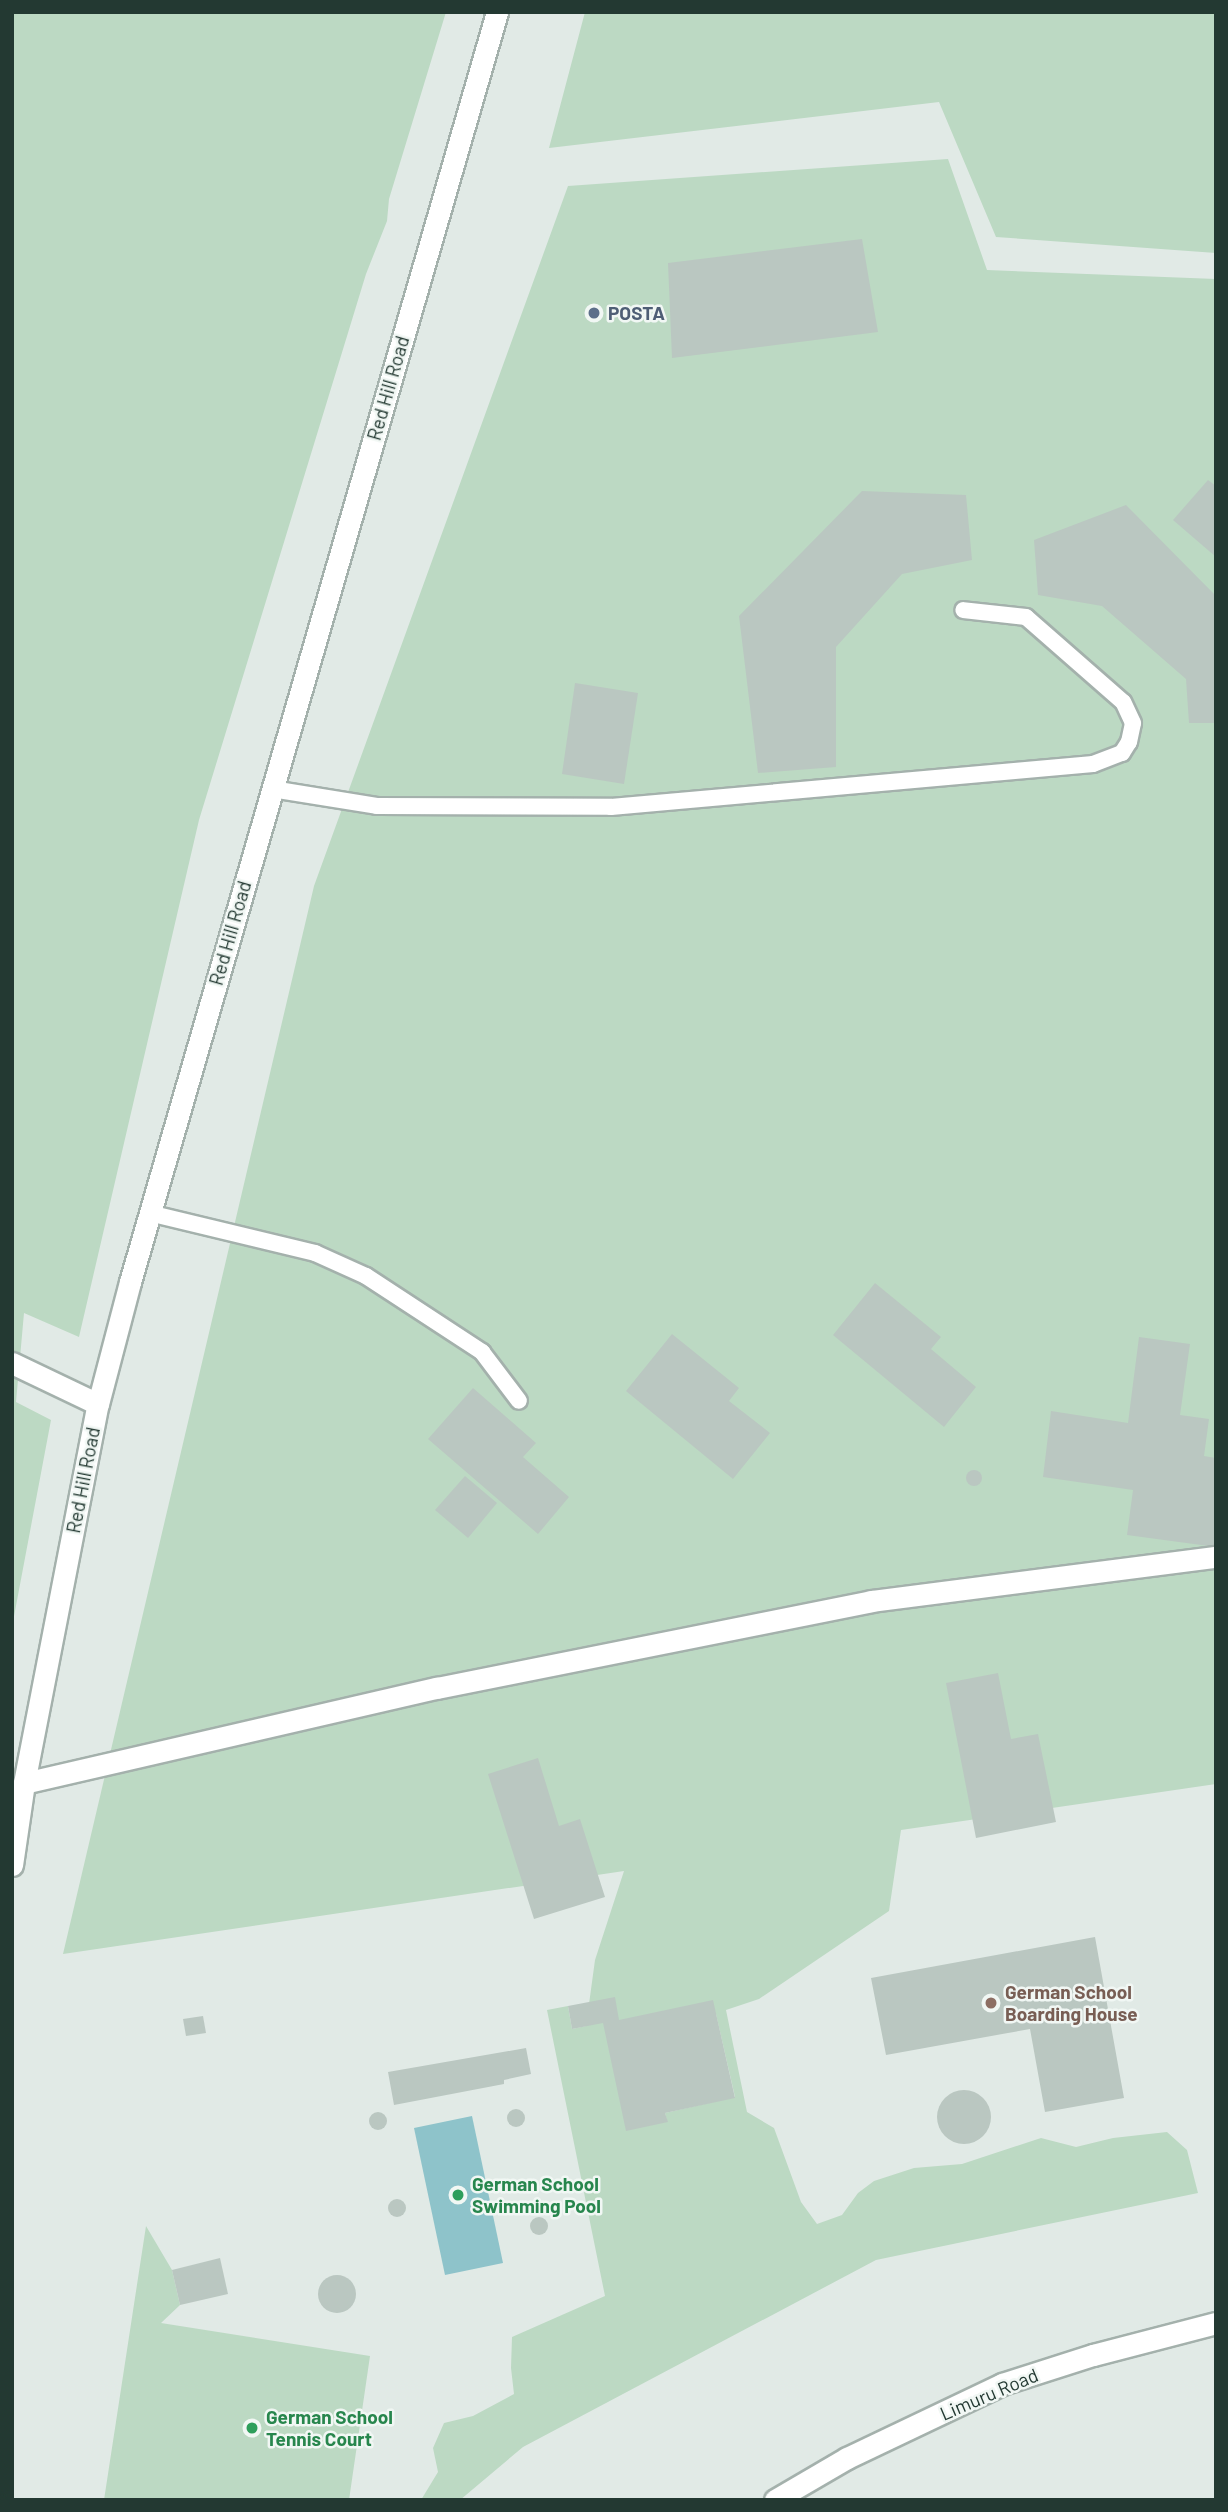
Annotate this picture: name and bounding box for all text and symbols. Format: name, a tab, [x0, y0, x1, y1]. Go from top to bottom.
place label: POSTA	[608, 302, 665, 324]
marker: POSTA	[586, 305, 602, 321]
street label: Red Hill Road	[362, 333, 414, 443]
street label: Red Hill Road	[204, 878, 256, 988]
street label: Red Hill Road	[62, 1425, 104, 1535]
place label: German School Boarding House	[1005, 1981, 1138, 2025]
marker: German School Boarding House	[983, 1995, 999, 2011]
place label: German School Swimming Pool	[472, 2173, 601, 2217]
marker: German School Swimming Pool	[450, 2187, 466, 2203]
street label: Limuru Road	[936, 2363, 1042, 2425]
place label: German School Tennis Court	[266, 2406, 393, 2450]
marker: German School Tennis Court	[244, 2420, 260, 2436]

